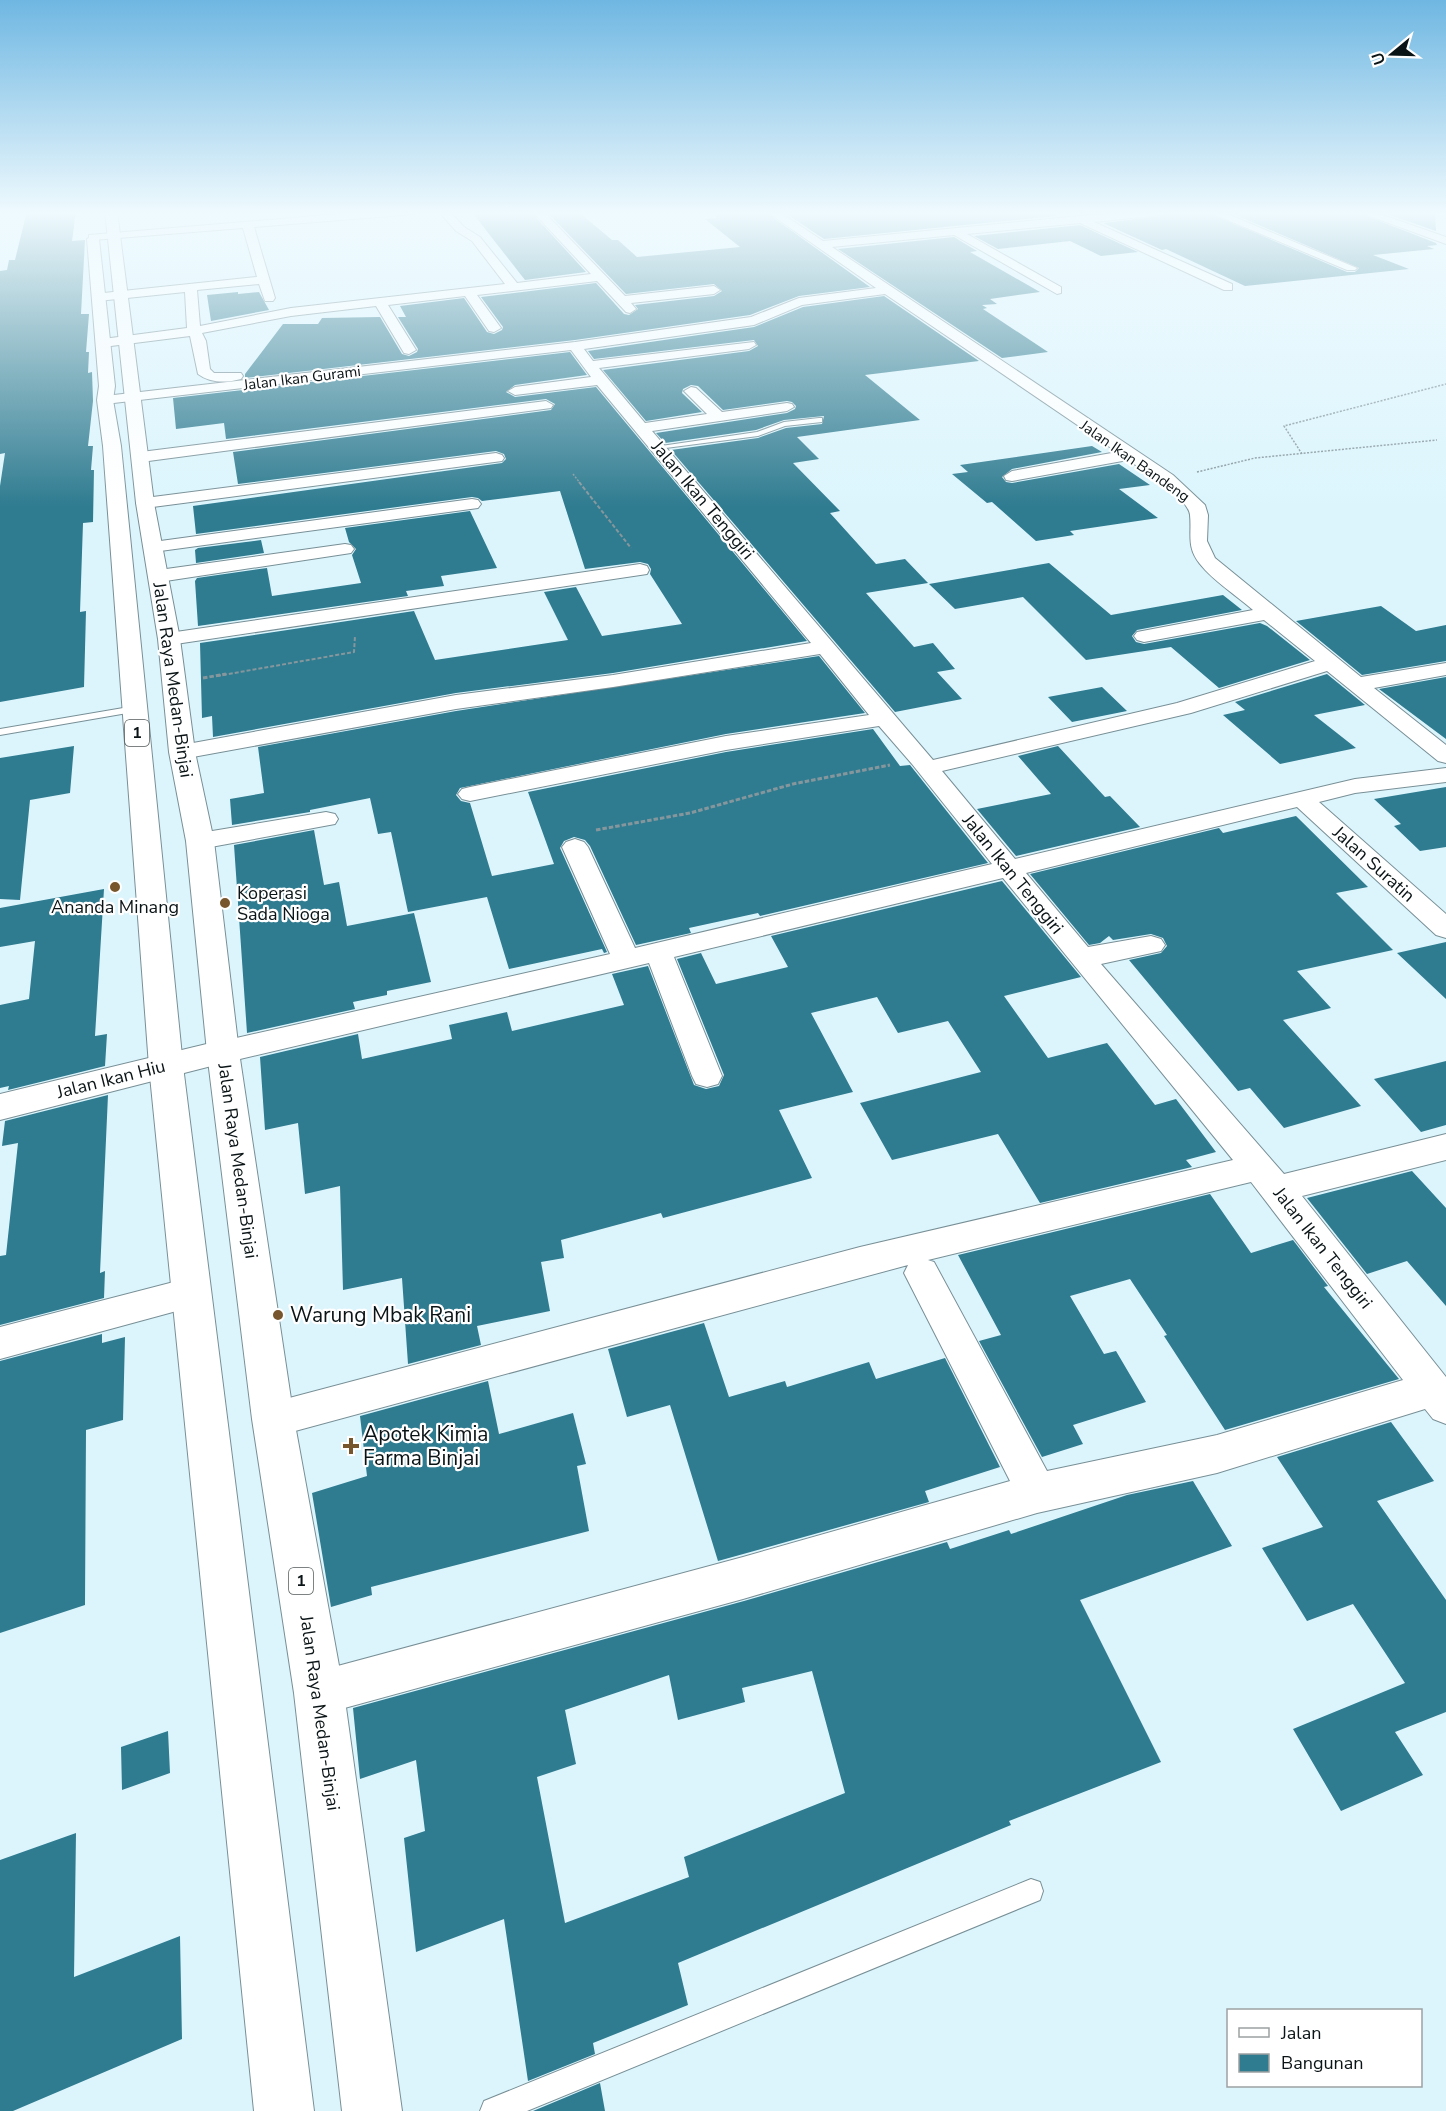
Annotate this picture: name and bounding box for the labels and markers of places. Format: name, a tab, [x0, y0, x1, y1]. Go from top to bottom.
marker: Ananda Minang	[108, 880, 122, 894]
place label: Koperasi Sada Nioga	[237, 881, 330, 926]
place label: Ananda Minang	[51, 895, 179, 919]
marker: Koperasi Sada Nioga	[218, 896, 232, 910]
place label: Warung Mbak Rani	[290, 1301, 471, 1329]
marker: Warung Mbak Rani	[271, 1308, 285, 1322]
place label: Apotek Kimia Farma Binjai	[363, 1420, 488, 1472]
marker: Apotek Kimia Farma Binjai	[344, 1439, 358, 1453]

